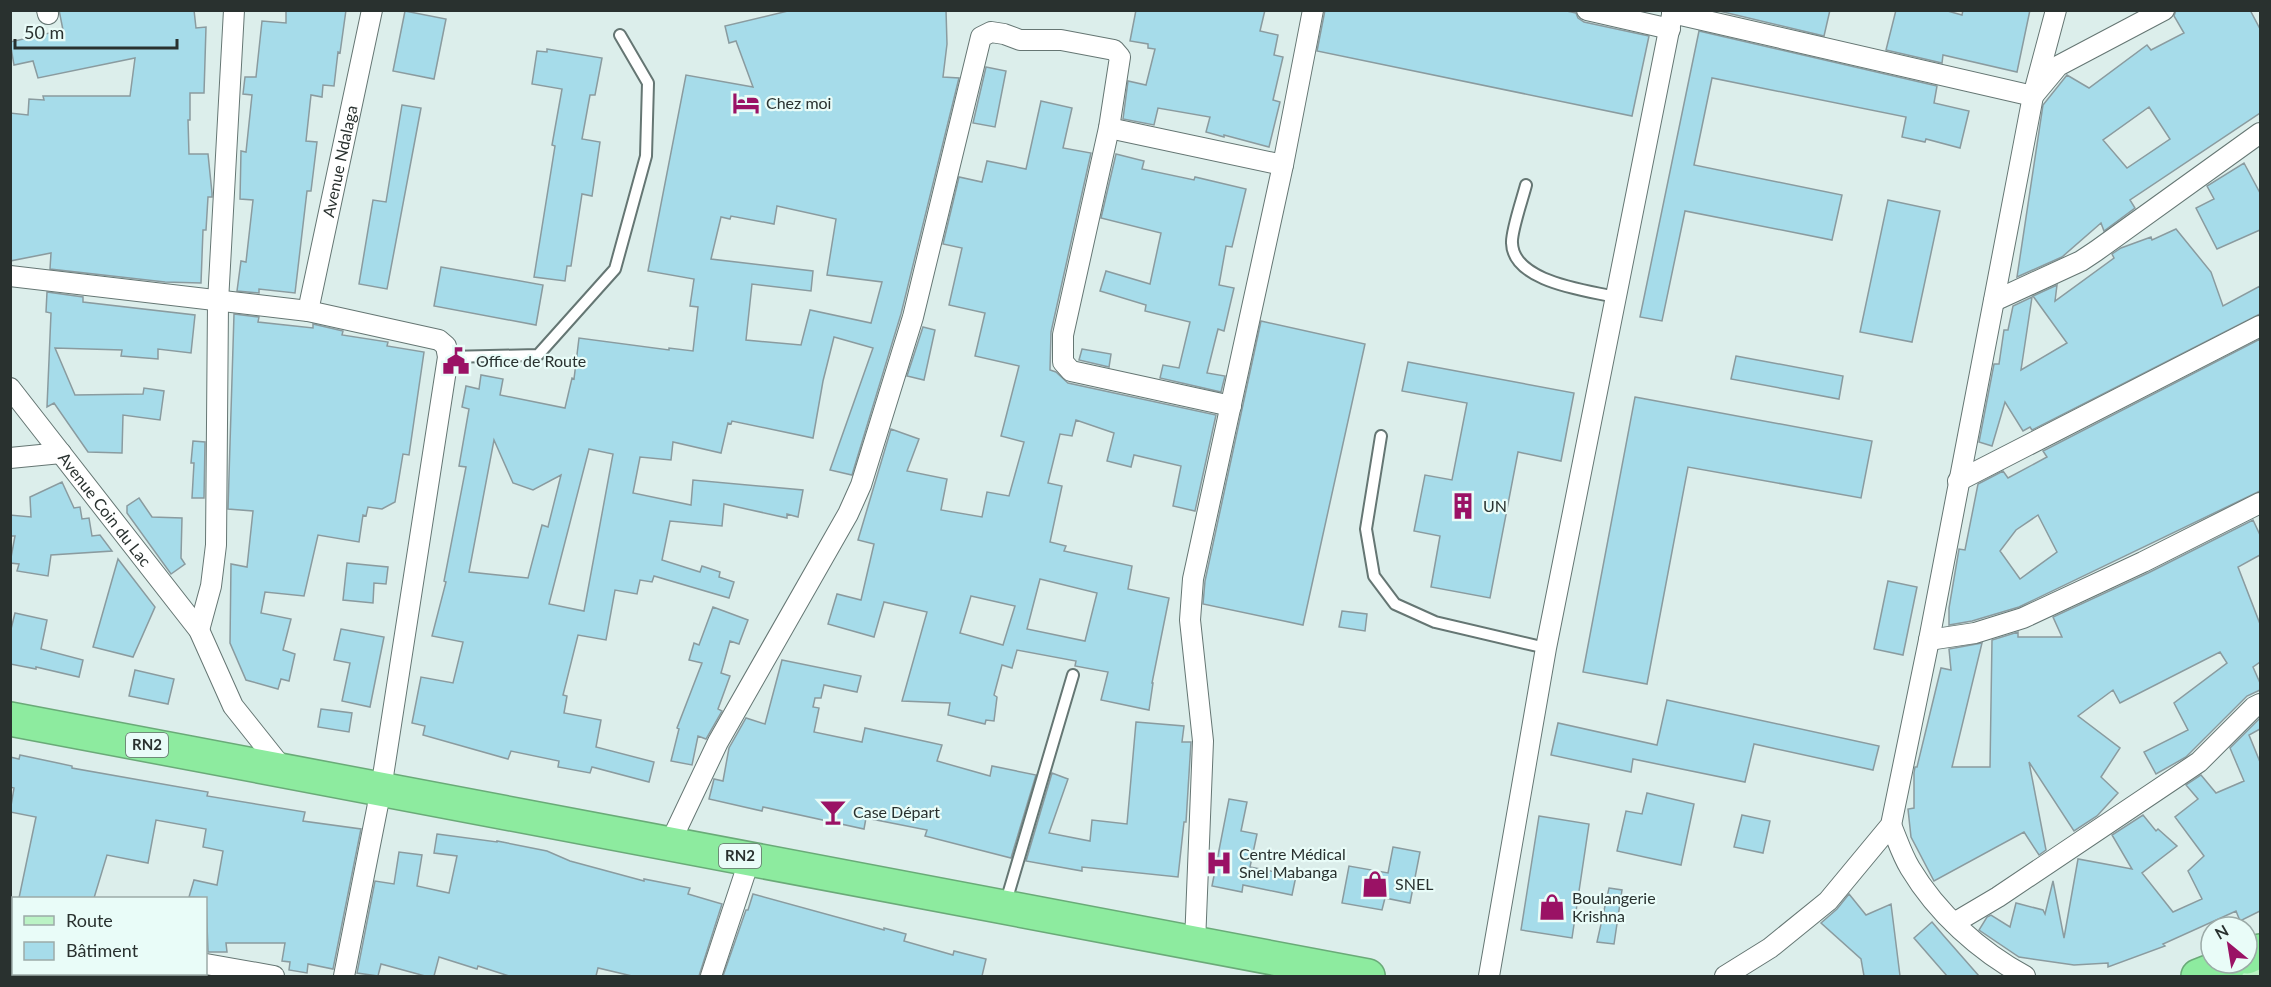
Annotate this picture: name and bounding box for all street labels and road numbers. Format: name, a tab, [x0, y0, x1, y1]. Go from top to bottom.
street label: Avenue Ndalaga	[318, 103, 360, 219]
street label: Avenue Coin du Lac	[55, 448, 156, 570]
road number: RN2	[126, 733, 168, 757]
road number: RN2	[719, 844, 761, 868]

